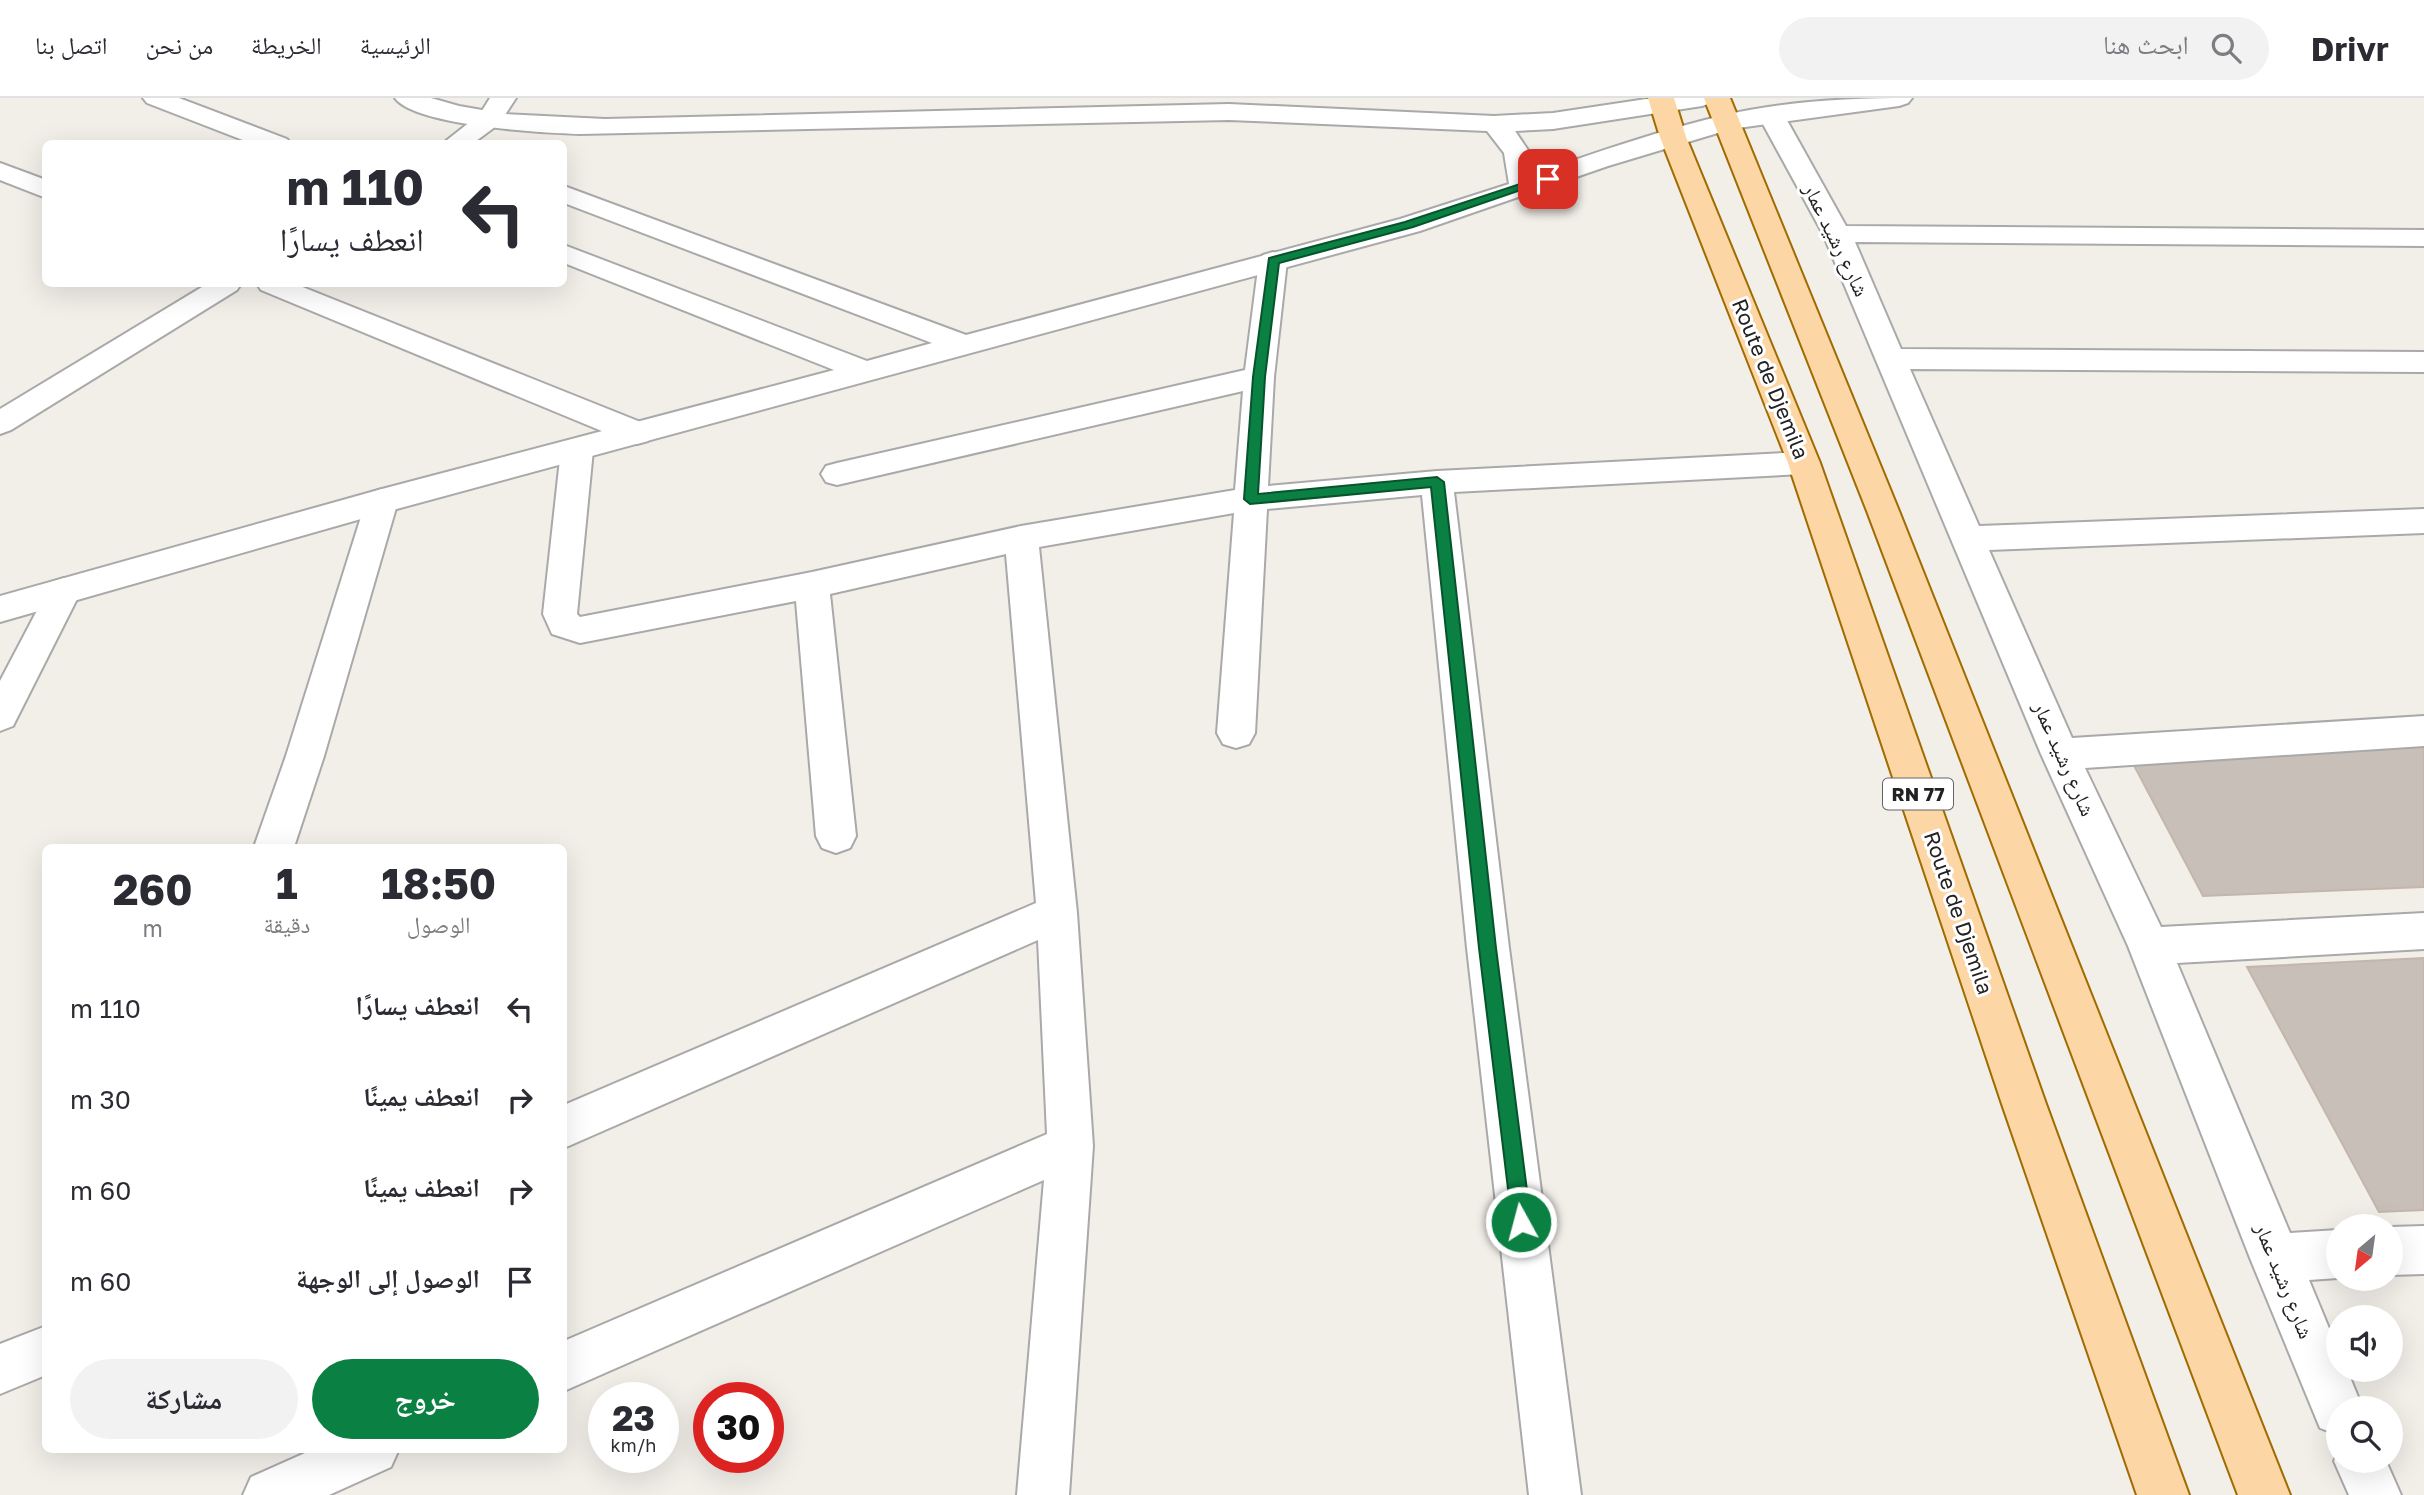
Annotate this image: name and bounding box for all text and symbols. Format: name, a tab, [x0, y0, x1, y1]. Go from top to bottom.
search box	[1779, 17, 2269, 80]
text: ابحث هنا	[2103, 29, 2189, 60]
icon: search	[2207, 29, 2245, 67]
text: Drivr	[2311, 29, 2389, 68]
text: اتصل بنا	[35, 30, 107, 59]
text: من نحن	[145, 30, 213, 59]
text: الخريطة	[251, 30, 322, 59]
text: الرئيسية	[360, 30, 431, 59]
pin	[1518, 149, 1578, 209]
text: 110 m	[287, 157, 424, 216]
icon: arrive	[1529, 160, 1567, 198]
icon: left	[448, 168, 539, 259]
street label: شارع رشيد عمار	[1797, 178, 1875, 301]
text: انعطف يسارًا	[280, 220, 424, 258]
street label: Route de Djemila	[1727, 295, 1815, 463]
street label: شارع رشيد عمار	[2027, 696, 2102, 820]
road number: RN 77	[1883, 778, 1953, 810]
street label: Route de Djemila	[1919, 828, 1999, 998]
text: 1	[276, 858, 298, 908]
text: 18:50	[381, 858, 496, 908]
text: 260	[113, 864, 193, 914]
text: دقيقة	[263, 910, 310, 938]
text: الوصول	[407, 910, 470, 938]
text: m	[143, 914, 163, 942]
text: انعطف يسارًا	[356, 990, 480, 1021]
icon: left	[501, 990, 539, 1028]
text: 110 m	[70, 993, 141, 1024]
text: انعطف يمينًا	[363, 1081, 480, 1112]
icon: right	[501, 1081, 539, 1119]
text: 30 m	[70, 1084, 131, 1115]
text: انعطف يمينًا	[363, 1172, 480, 1203]
icon: right	[501, 1172, 539, 1210]
text: 60 m	[70, 1175, 131, 1206]
position arrow	[1484, 1185, 1558, 1259]
north arrow	[2326, 1214, 2403, 1292]
map controls	[2326, 1214, 2403, 1473]
street label: شارع رشيد عمار	[2249, 1218, 2320, 1343]
text: الوصول إلى الوجهة	[296, 1263, 480, 1294]
icon: arrive	[501, 1263, 539, 1301]
text: 60 m	[70, 1266, 131, 1297]
button: sound	[2326, 1305, 2403, 1382]
button: مشاركة	[70, 1359, 298, 1439]
button: خروج	[312, 1359, 539, 1439]
speed limit sign: 30	[693, 1382, 784, 1473]
button: search	[2326, 1396, 2403, 1473]
text: 23	[612, 1397, 655, 1439]
text: km/h	[611, 1434, 656, 1456]

